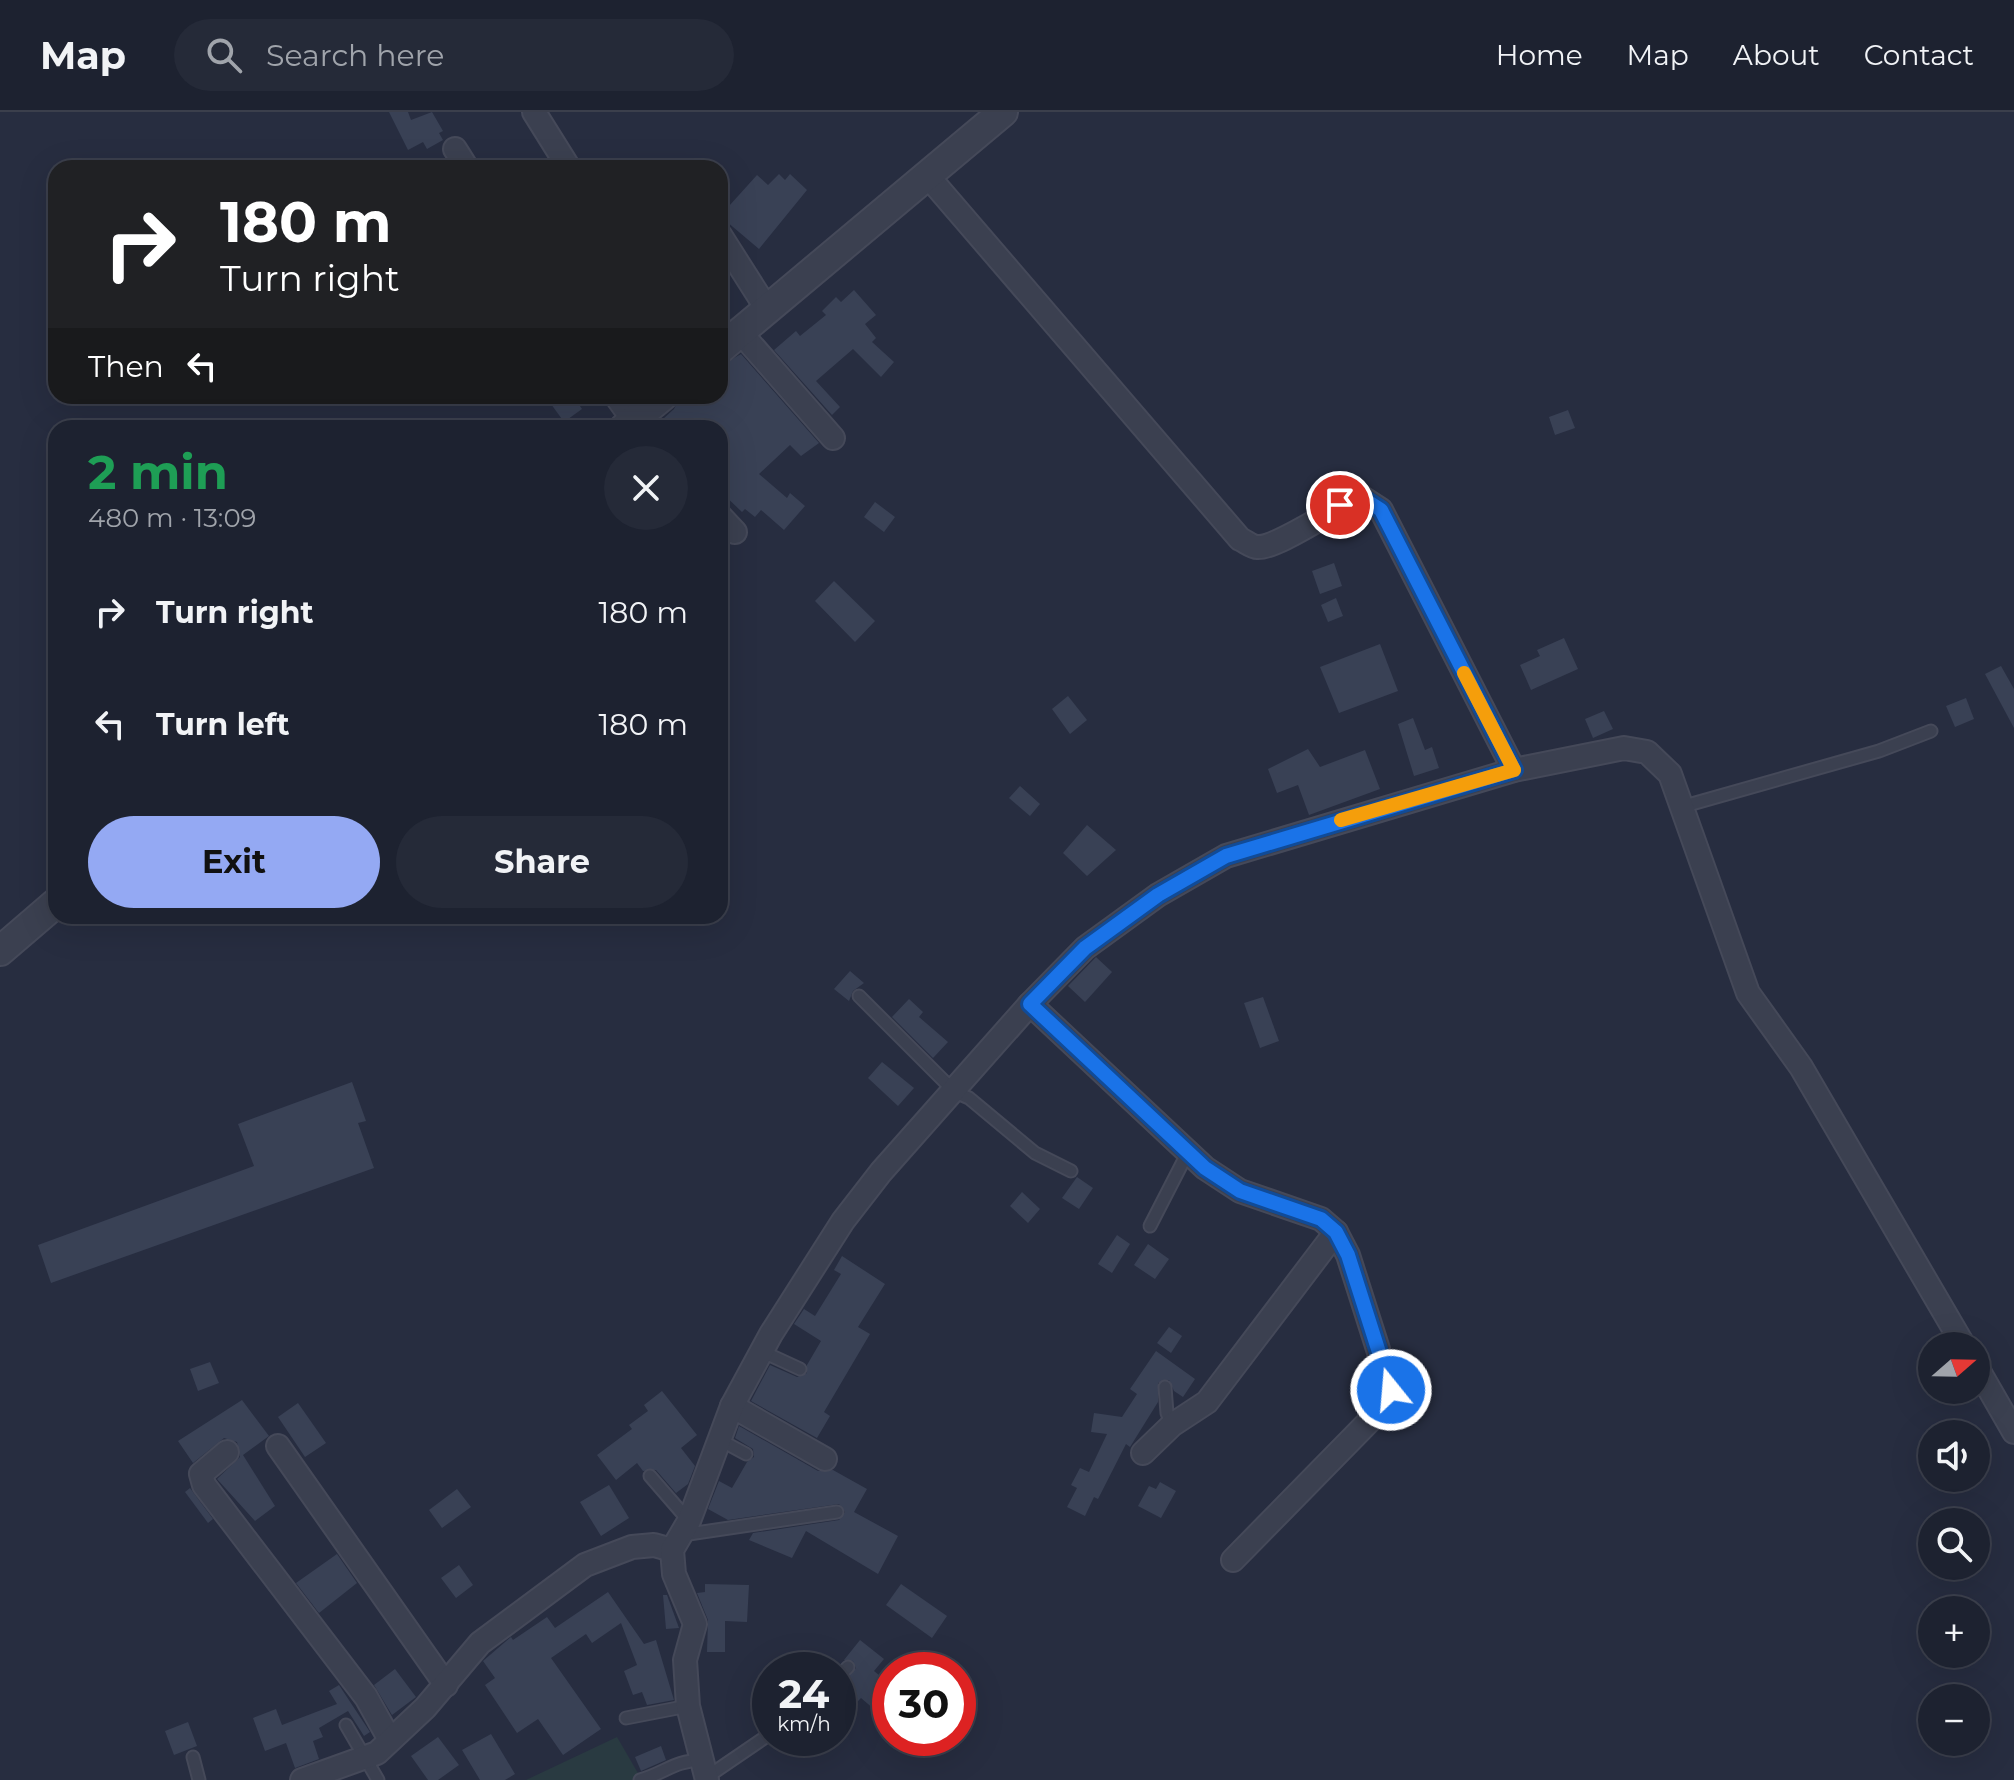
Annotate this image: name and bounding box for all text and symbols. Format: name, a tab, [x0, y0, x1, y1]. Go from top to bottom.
search box	[174, 19, 734, 91]
text: Map	[40, 32, 126, 79]
icon: search	[202, 33, 246, 77]
text: Search here	[266, 37, 444, 74]
text: Home	[1496, 38, 1583, 72]
text: Map	[1627, 38, 1689, 72]
text: About	[1733, 38, 1820, 72]
text: Contact	[1864, 38, 1974, 72]
text: 180 m	[220, 188, 392, 256]
icon: right	[88, 192, 192, 296]
text: Turn right	[220, 256, 400, 300]
icon: left	[180, 344, 224, 388]
text: Then	[88, 348, 164, 385]
text: 2 min	[88, 443, 228, 501]
button: close	[604, 446, 688, 530]
pin	[1306, 471, 1374, 539]
icon: arrive	[1318, 483, 1362, 527]
text: 480 m · 13:09	[88, 502, 256, 534]
icon: right	[88, 590, 132, 634]
text: Turn right	[156, 594, 313, 631]
text: 180 m	[598, 594, 688, 631]
icon: left	[88, 702, 132, 746]
text: Turn left	[156, 706, 289, 743]
text: 180 m	[598, 706, 688, 743]
button: Exit	[88, 816, 380, 908]
button: Share	[396, 816, 688, 908]
north arrow	[1918, 1332, 1990, 1404]
map controls	[1918, 1332, 1990, 1756]
position arrow	[1349, 1348, 1433, 1432]
button: sound	[1918, 1420, 1990, 1492]
button: search	[1918, 1508, 1990, 1580]
button: +	[1918, 1596, 1990, 1668]
speed limit sign: 30	[872, 1652, 976, 1756]
text: 24	[779, 1669, 829, 1718]
button: −	[1918, 1684, 1990, 1756]
text: km/h	[777, 1712, 831, 1736]

